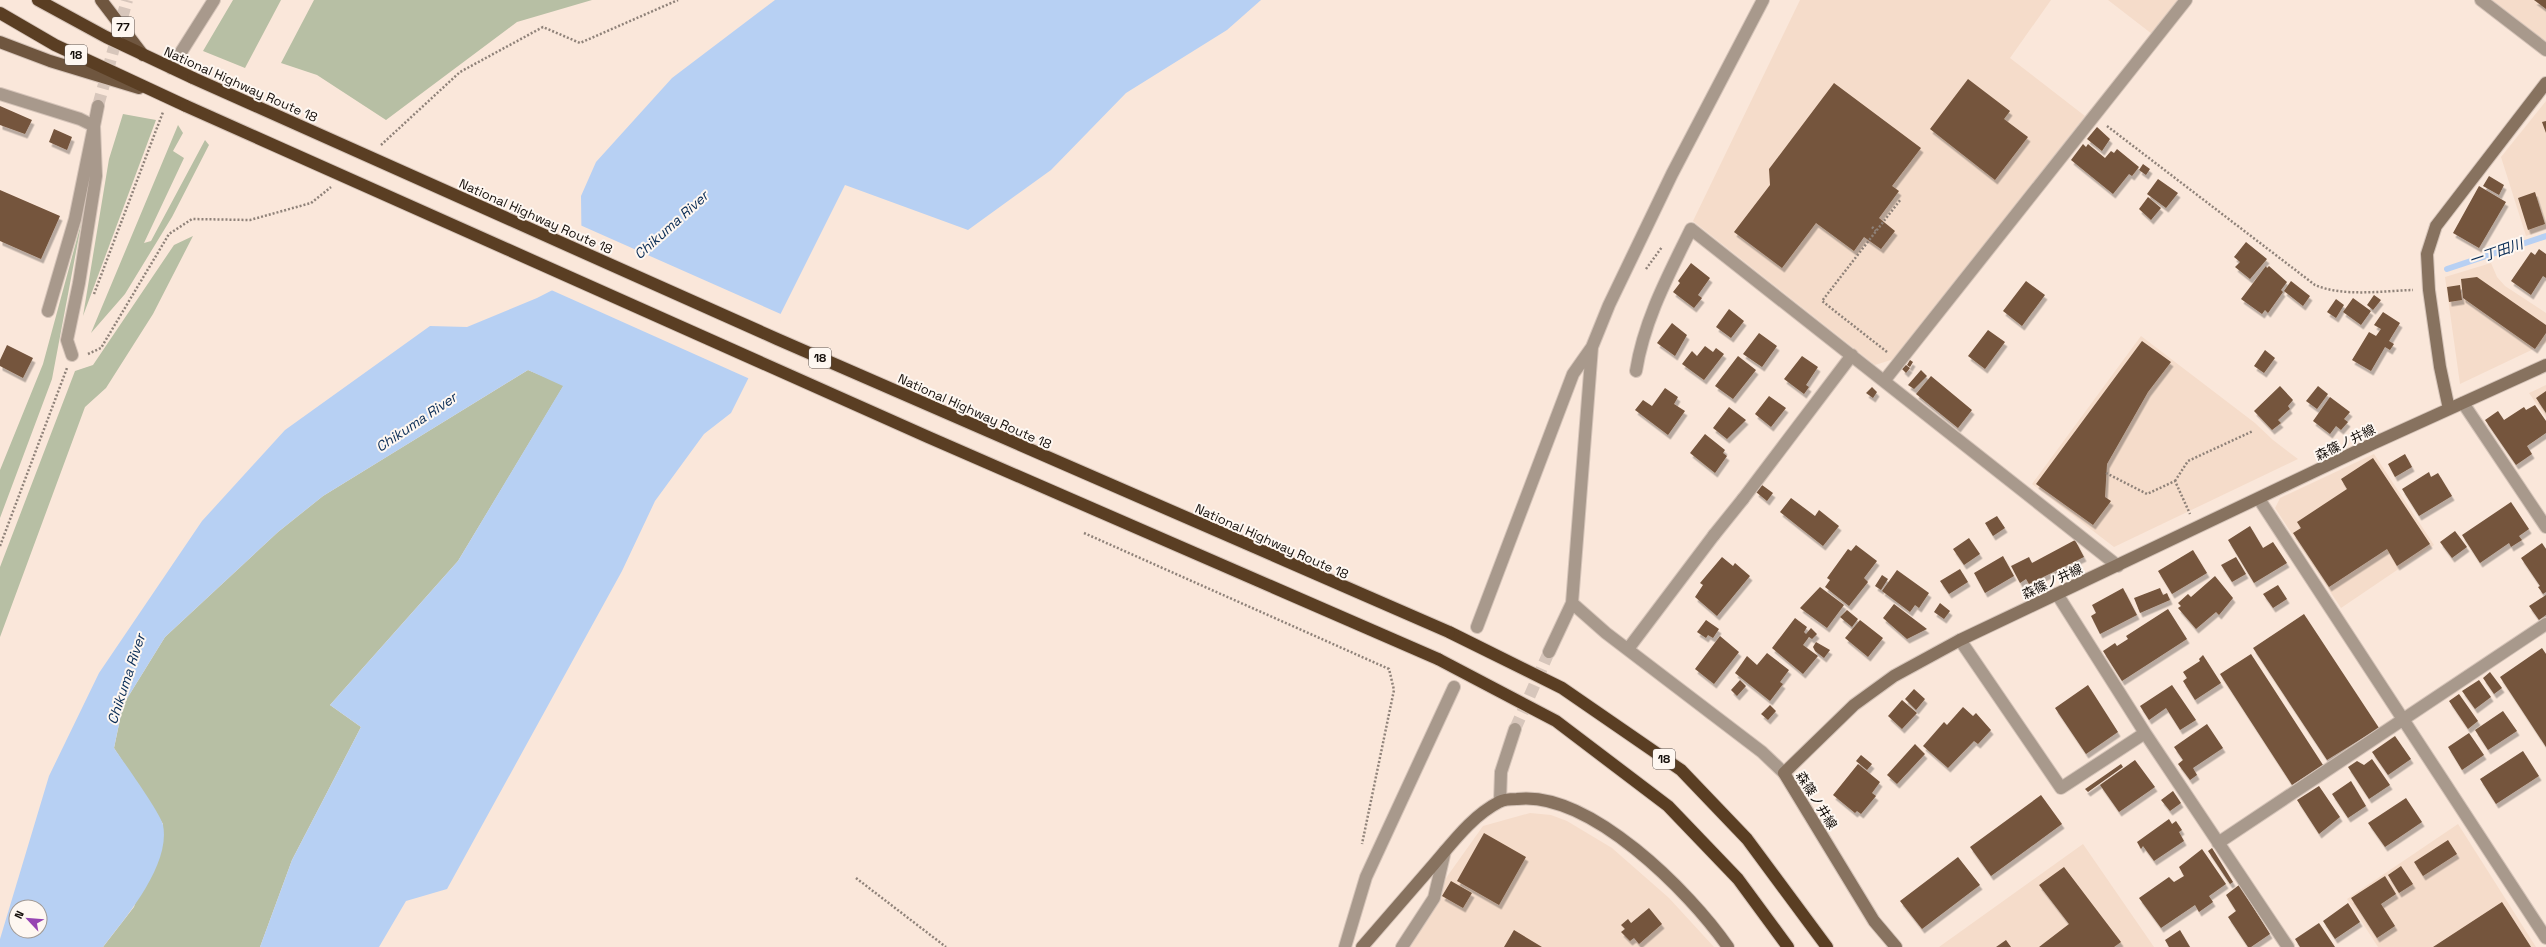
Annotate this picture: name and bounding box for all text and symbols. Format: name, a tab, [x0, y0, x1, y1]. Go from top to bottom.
road number: 77	[112, 17, 134, 37]
street label: National Highway Route 18	[161, 43, 320, 126]
road number: 18	[65, 45, 87, 65]
street label: National Highway Route 18	[456, 175, 615, 258]
water label: Chikuma River	[630, 186, 713, 263]
water label: 一丁田川	[2467, 234, 2527, 270]
road number: 18	[809, 348, 831, 368]
street label: National Highway Route 18	[895, 370, 1054, 453]
water label: Chikuma River	[372, 387, 461, 456]
street label: 森篠ノ井線	[2312, 421, 2378, 464]
street label: National Highway Route 18	[1192, 500, 1351, 583]
street label: 森篠ノ井線	[2019, 560, 2085, 603]
water label: Chikuma River	[103, 630, 150, 726]
road number: 18	[1653, 749, 1675, 769]
street label: 森篠ノ井線	[1792, 768, 1841, 832]
north arrow	[8, 899, 48, 939]
text: N	[11, 908, 27, 921]

